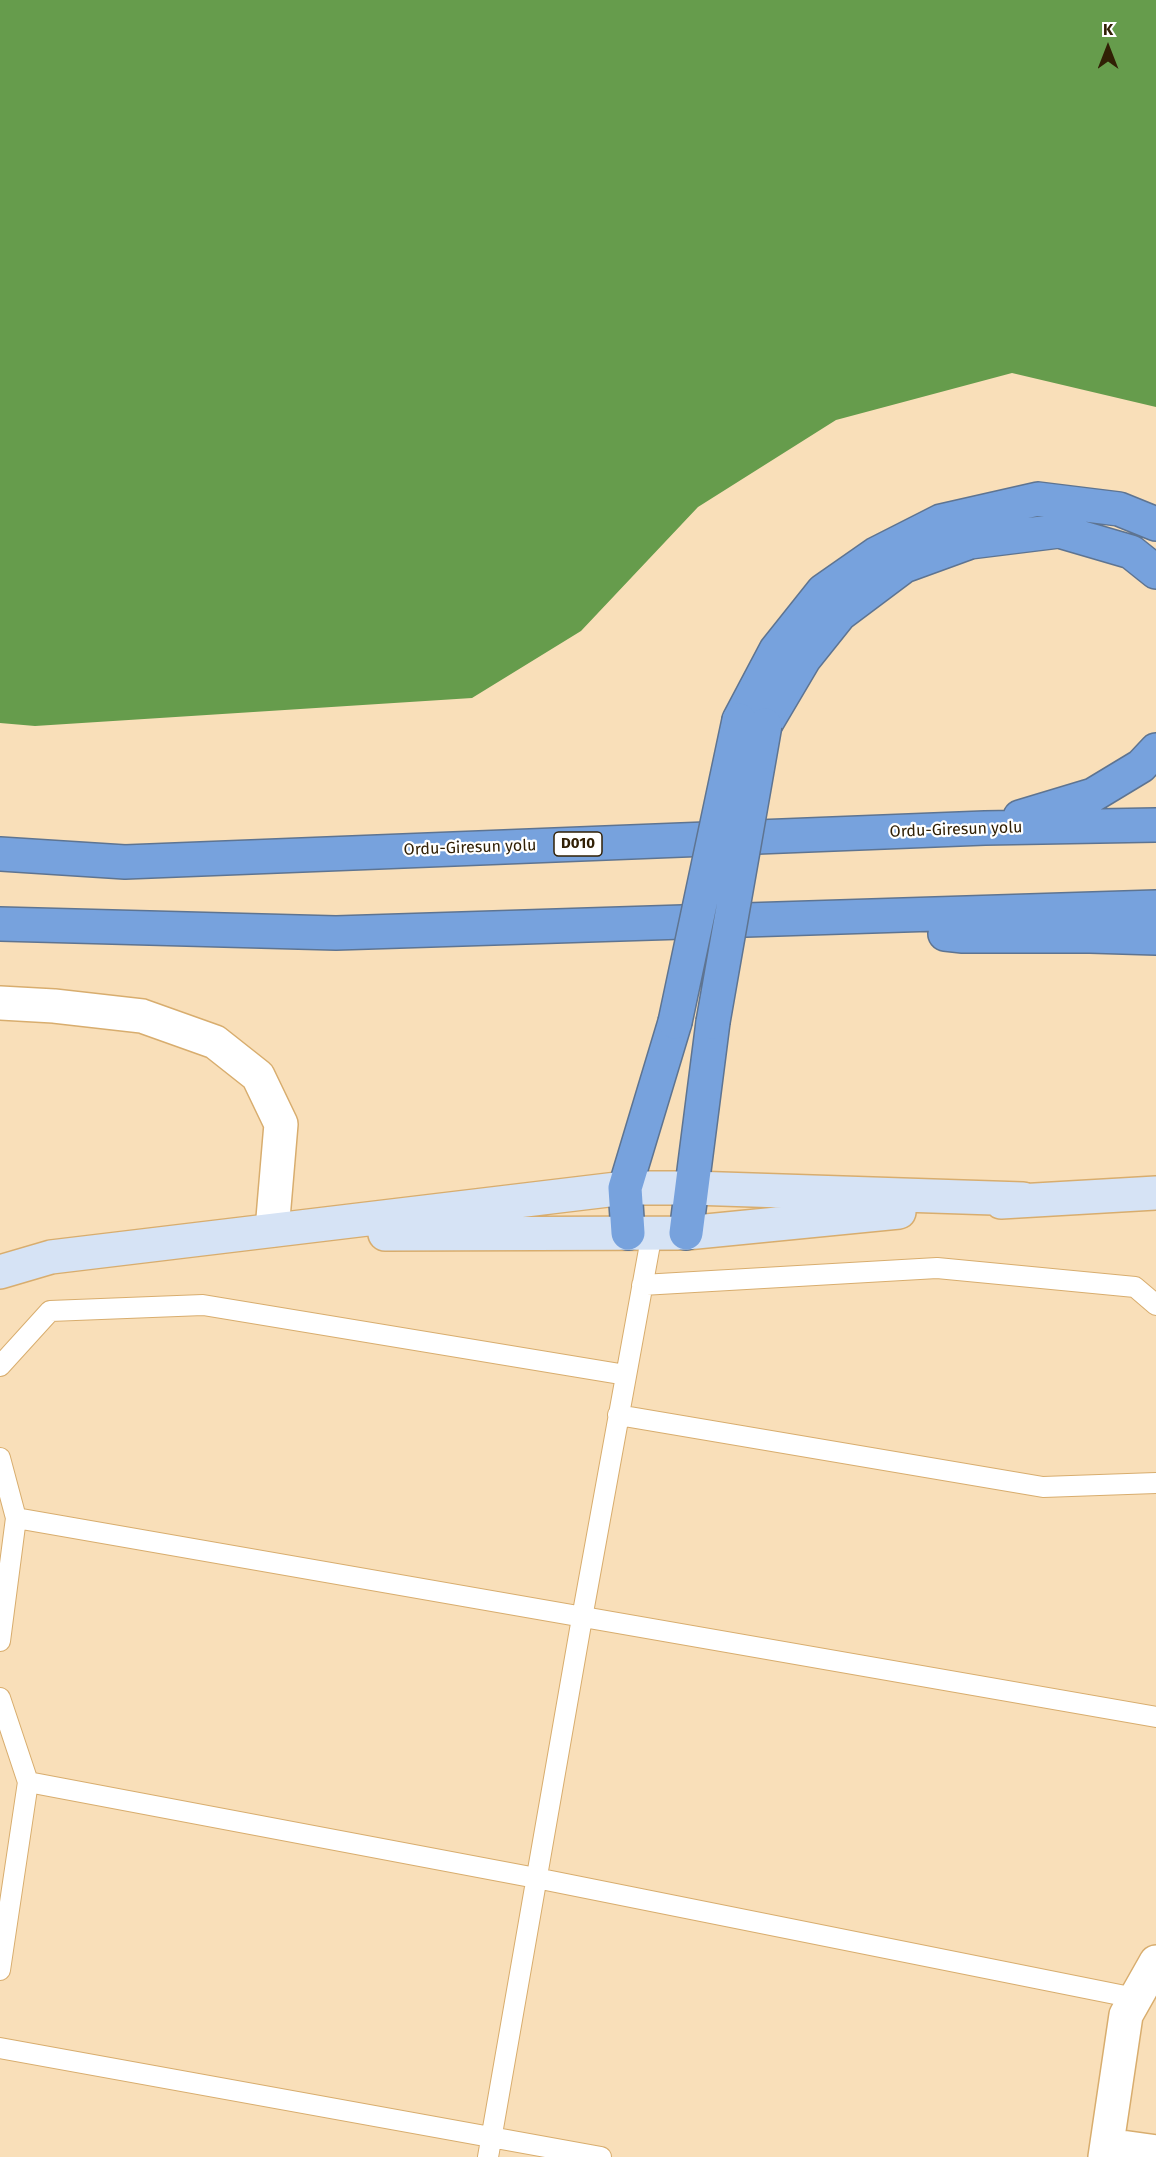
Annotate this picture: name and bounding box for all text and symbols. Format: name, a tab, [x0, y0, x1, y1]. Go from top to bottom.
north arrow	[1078, 18, 1138, 78]
text: K	[1103, 20, 1113, 39]
street label: Ordu-Giresun yolu	[889, 818, 1023, 842]
road number: D010	[554, 832, 602, 856]
street label: Ordu-Giresun yolu	[403, 836, 537, 860]

